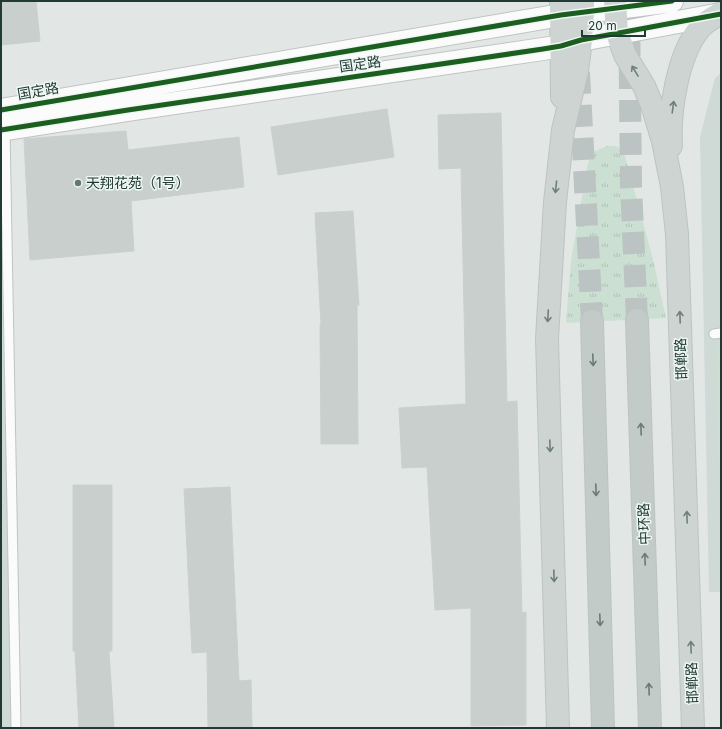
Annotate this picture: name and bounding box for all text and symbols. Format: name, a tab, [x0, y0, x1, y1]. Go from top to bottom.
scale bar	[582, 12, 645, 38]
text: 20 m	[588, 18, 617, 33]
street label: 国定路	[338, 52, 382, 75]
one-way arrow	[631, 66, 639, 77]
street label: 国定路	[16, 78, 60, 103]
one-way arrow	[669, 101, 677, 114]
place label: 天翔花苑（1号）	[86, 174, 190, 191]
marker: 天翔花苑（1号）	[73, 178, 83, 188]
one-way arrow	[552, 180, 560, 193]
one-way arrow	[545, 309, 552, 322]
one-way arrow	[676, 311, 684, 324]
street label: 邯郸路	[671, 338, 690, 380]
one-way arrow	[589, 353, 596, 366]
one-way arrow	[637, 423, 645, 436]
one-way arrow	[546, 439, 554, 452]
one-way arrow	[592, 483, 600, 496]
street label: 中环路	[634, 503, 653, 545]
one-way arrow	[683, 511, 690, 524]
one-way arrow	[641, 553, 649, 566]
one-way arrow	[550, 569, 558, 582]
one-way arrow	[596, 613, 604, 626]
one-way arrow	[687, 641, 695, 654]
street label: 邯郸路	[682, 662, 701, 704]
one-way arrow	[645, 683, 653, 696]

